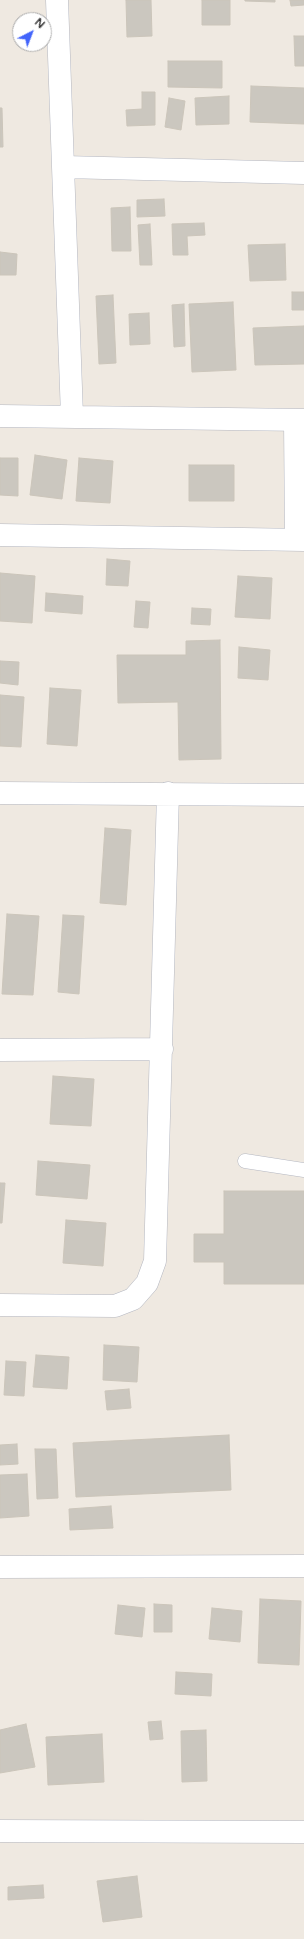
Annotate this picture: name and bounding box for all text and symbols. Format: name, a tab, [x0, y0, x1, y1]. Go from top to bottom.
north arrow	[12, 12, 52, 52]
text: N	[32, 16, 47, 31]

